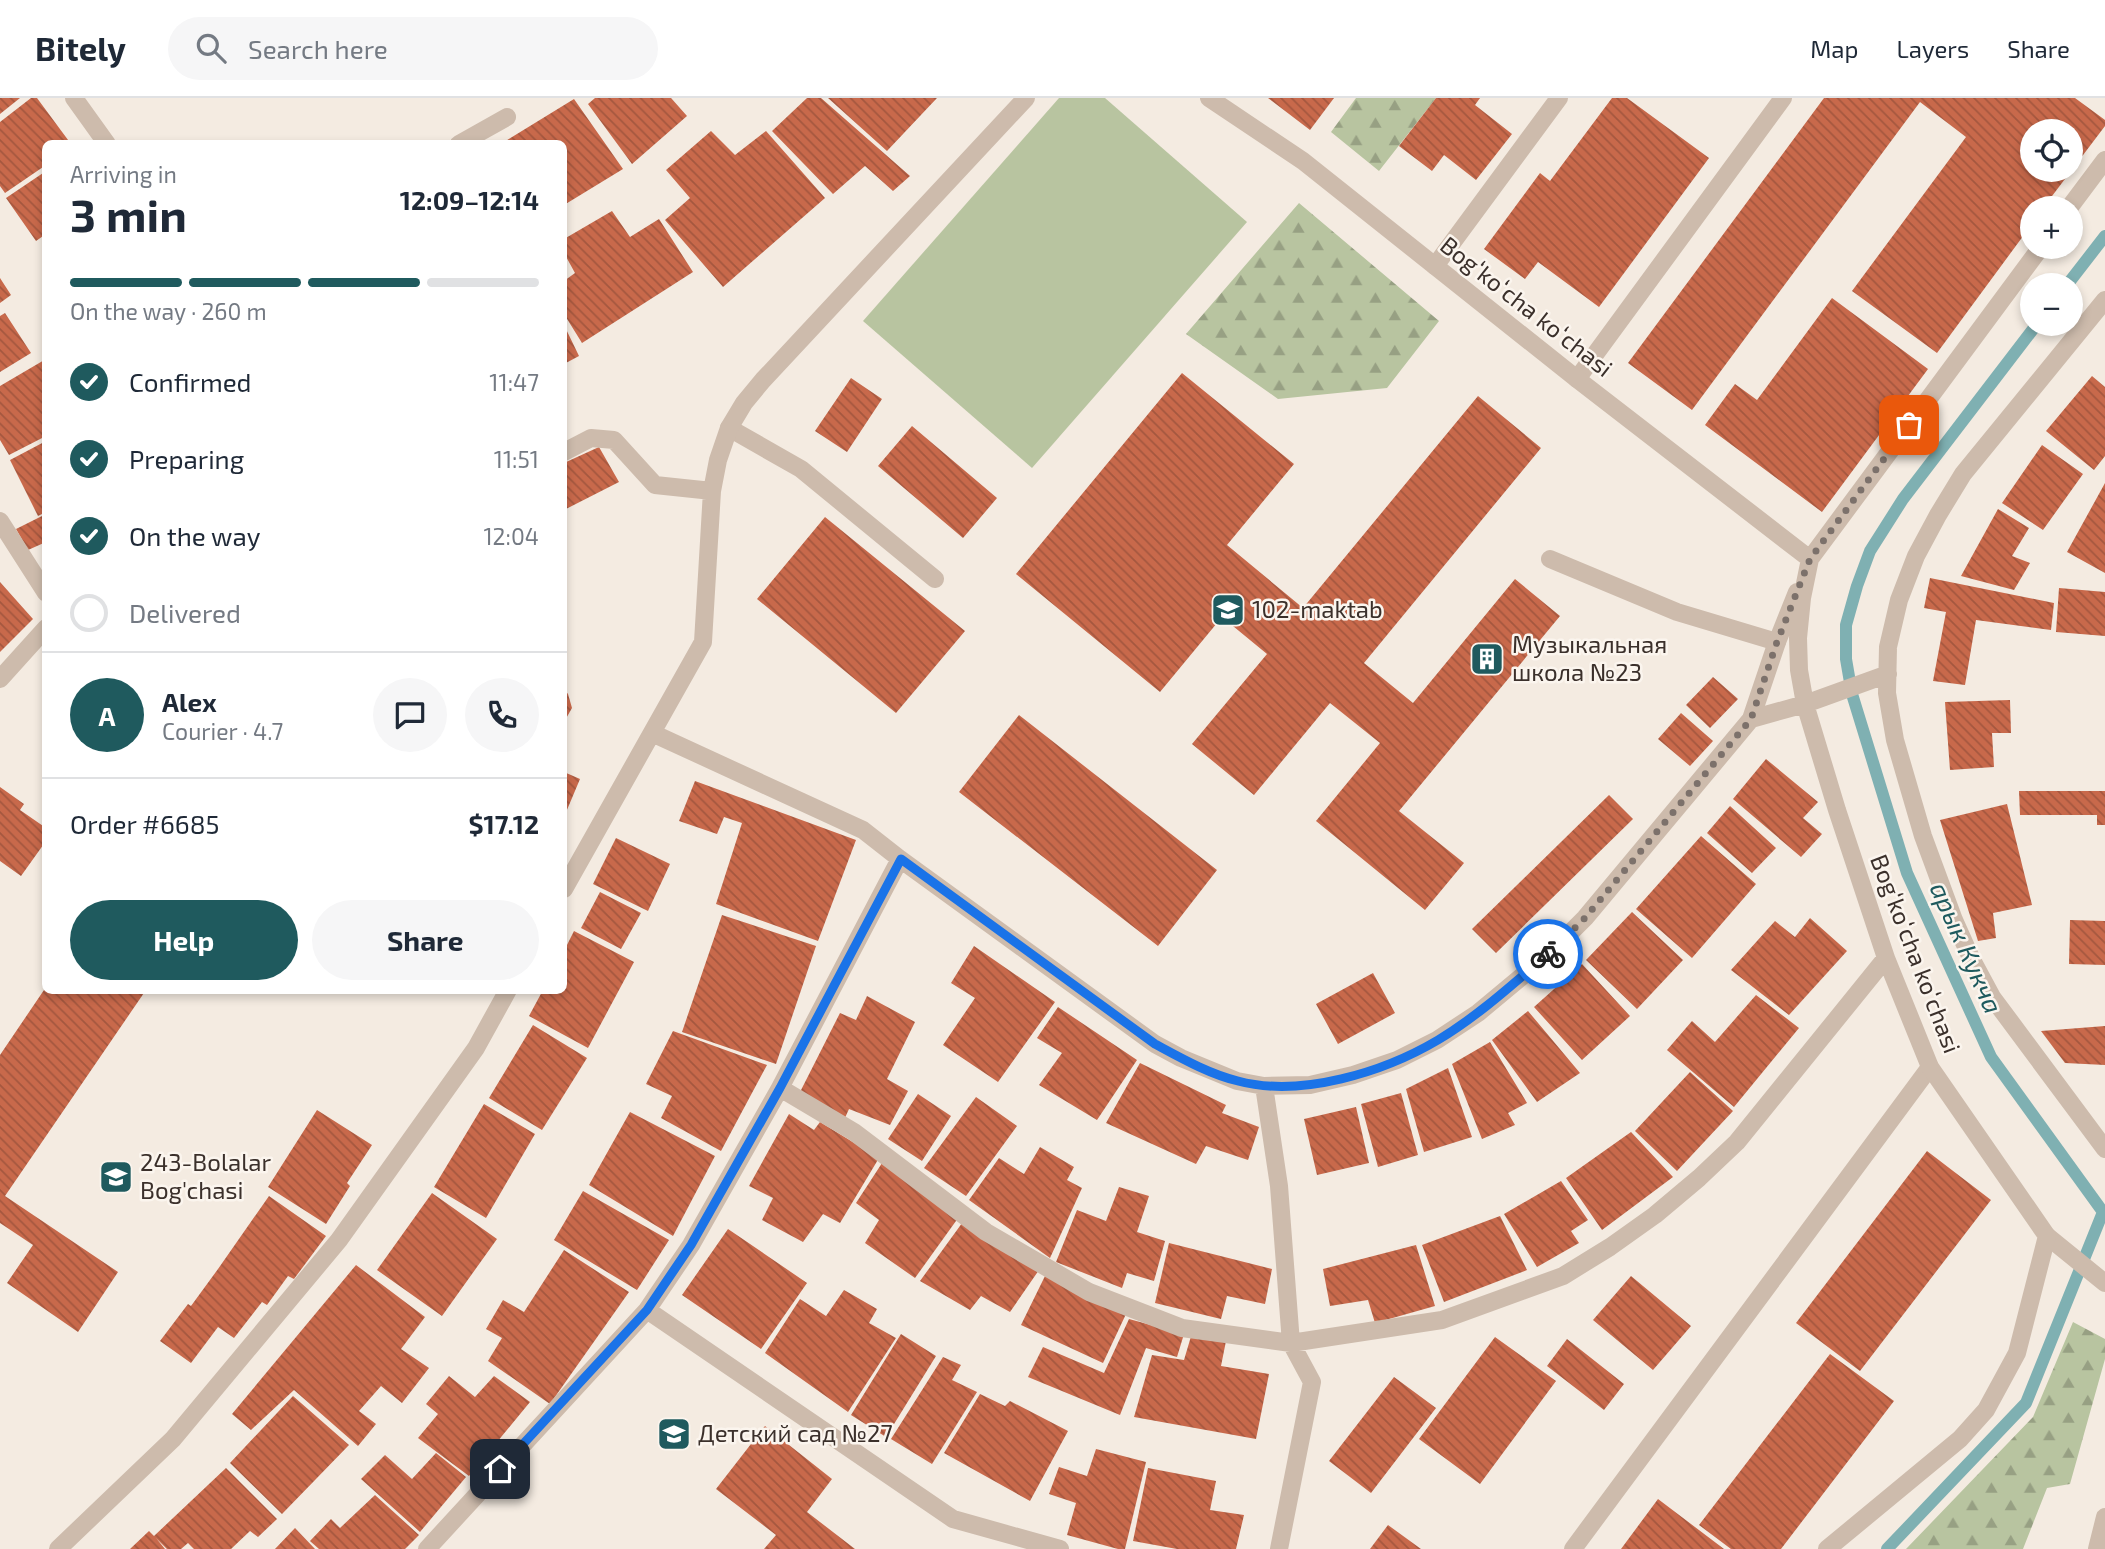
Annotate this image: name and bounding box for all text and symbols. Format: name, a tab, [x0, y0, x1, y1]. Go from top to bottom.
search box	[168, 17, 658, 80]
text: Bitely	[35, 28, 126, 68]
icon: search	[192, 29, 230, 67]
text: Search here	[248, 33, 388, 64]
text: Map	[1810, 34, 1858, 63]
text: Layers	[1896, 34, 1969, 63]
text: Share	[2007, 34, 2070, 63]
map controls	[2020, 119, 2083, 336]
button: locate	[2020, 119, 2083, 182]
text: Arriving in	[70, 160, 177, 188]
text: 12:09–12:14	[400, 184, 539, 215]
text: 3 min	[70, 186, 187, 241]
button: +	[2020, 196, 2083, 259]
street label: Bogʻkoʻcha koʻchasi	[1435, 230, 1619, 382]
button: −	[2020, 273, 2083, 336]
text: On the way · 260 m	[70, 297, 267, 325]
icon: check	[70, 363, 108, 401]
text: Confirmed	[129, 366, 252, 397]
text: 11:47	[489, 368, 539, 396]
pin	[1879, 395, 1939, 455]
icon: bag	[1890, 406, 1928, 444]
icon: check	[70, 440, 108, 478]
text: Preparing	[129, 443, 244, 474]
text: 11:51	[494, 445, 539, 473]
icon: check	[70, 517, 108, 555]
text: On the way	[129, 520, 260, 551]
text: 12:04	[483, 522, 539, 550]
school or university icon: 102-maktab	[1209, 591, 1247, 629]
place label: 102-maktab	[1252, 594, 1383, 623]
text: Delivered	[129, 597, 241, 628]
place label: Музыкальная школа №23	[1512, 629, 1667, 686]
building icon: Музыкальная школа №23	[1468, 640, 1506, 678]
button: chat	[373, 678, 447, 752]
button: phone	[465, 678, 539, 752]
text: Alex	[162, 686, 217, 717]
text: A	[99, 700, 115, 731]
text: Courier · 4.7	[162, 717, 283, 745]
text: Order #6685	[70, 808, 219, 839]
text: $17.12	[468, 808, 539, 839]
street label: Bogʻkoʻcha koʻchasi	[1865, 850, 1968, 1057]
water label: арык Кукча	[1925, 877, 2010, 1018]
button: Help	[70, 900, 298, 980]
button: Share	[312, 900, 539, 980]
courier	[1513, 919, 1583, 989]
icon: bike	[1529, 935, 1567, 973]
place label: 243-Bolalar Bog'chasi	[140, 1147, 271, 1204]
school or university icon: 243-Bolalar Bog'chasi	[97, 1158, 135, 1196]
school or university icon: Детский сад №27	[655, 1415, 693, 1453]
place label: Детский сад №27	[698, 1418, 893, 1447]
pin	[470, 1439, 530, 1499]
icon: home	[481, 1450, 519, 1488]

